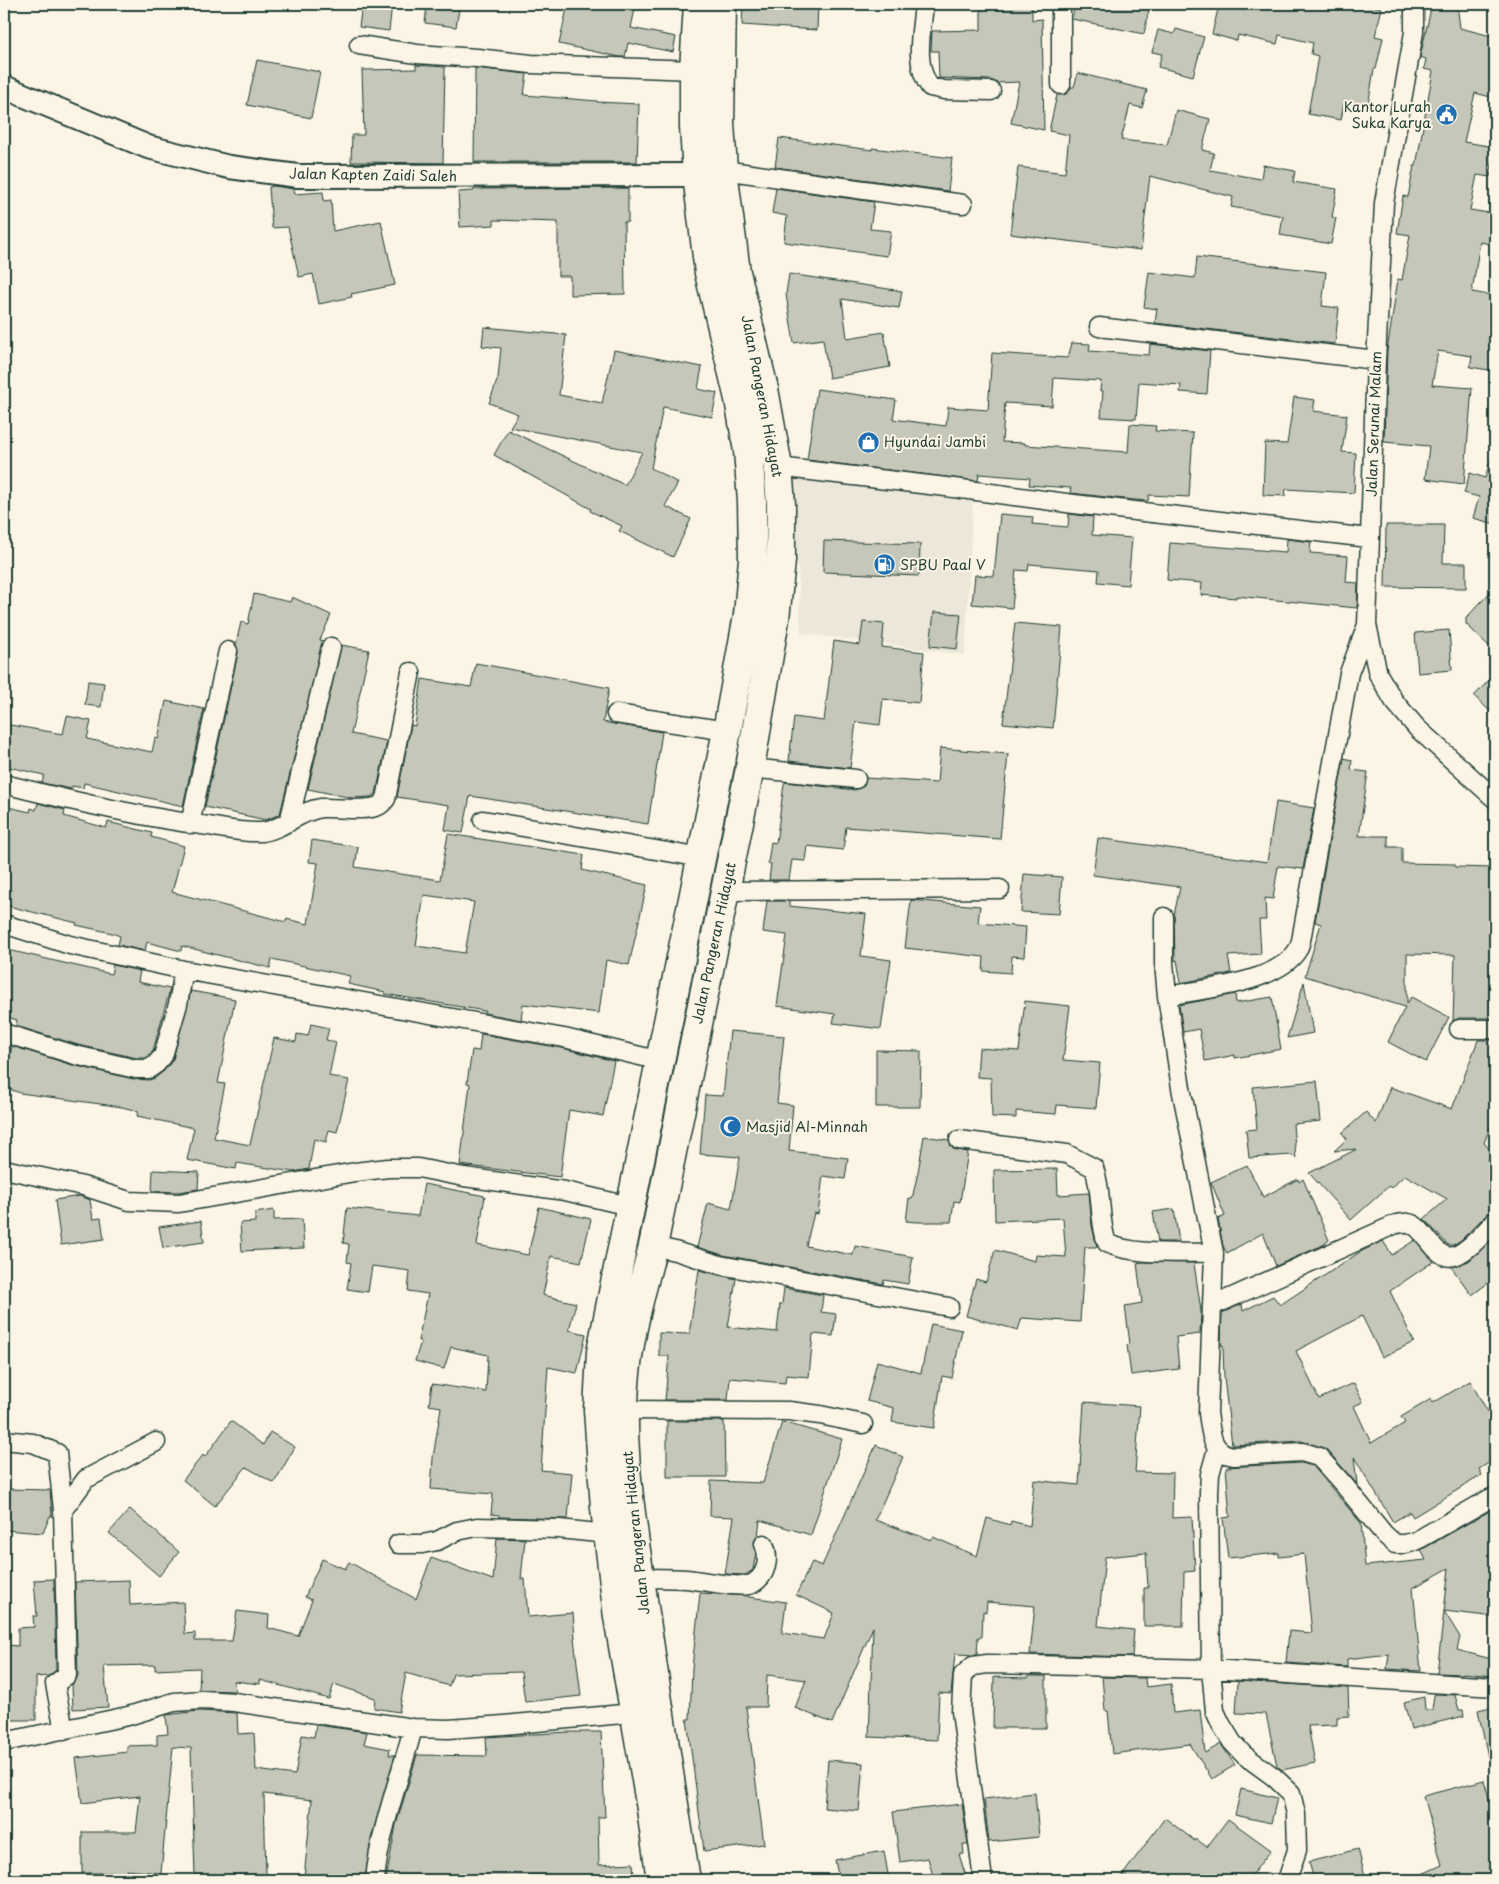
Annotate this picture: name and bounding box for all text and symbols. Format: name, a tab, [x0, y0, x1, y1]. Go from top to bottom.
place label: Kantor Lurah Suka Karya	[1344, 96, 1431, 133]
public building icon: Kantor Lurah Suka Karya	[1435, 103, 1459, 127]
street label: Jalan Kapten Zaidi Saleh	[289, 163, 457, 186]
street label: Jalan Pangeran Hidayat	[736, 313, 789, 479]
street label: Jalan Serunai Malam	[1360, 351, 1387, 497]
shop icon: Hyundai Jambi	[856, 430, 880, 454]
place label: Hyundai Jambi	[884, 431, 986, 452]
fuel station icon: SPBU Paal V	[872, 553, 896, 577]
place label: SPBU Paal V	[900, 554, 986, 575]
street label: Jalan Pangeran Hidayat	[686, 860, 741, 1026]
mosque icon: Masjid Al-Minnah	[718, 1115, 742, 1139]
place label: Masjid Al-Minnah	[746, 1116, 868, 1137]
street label: Jalan Pangeran Hidayat	[616, 1450, 655, 1616]

